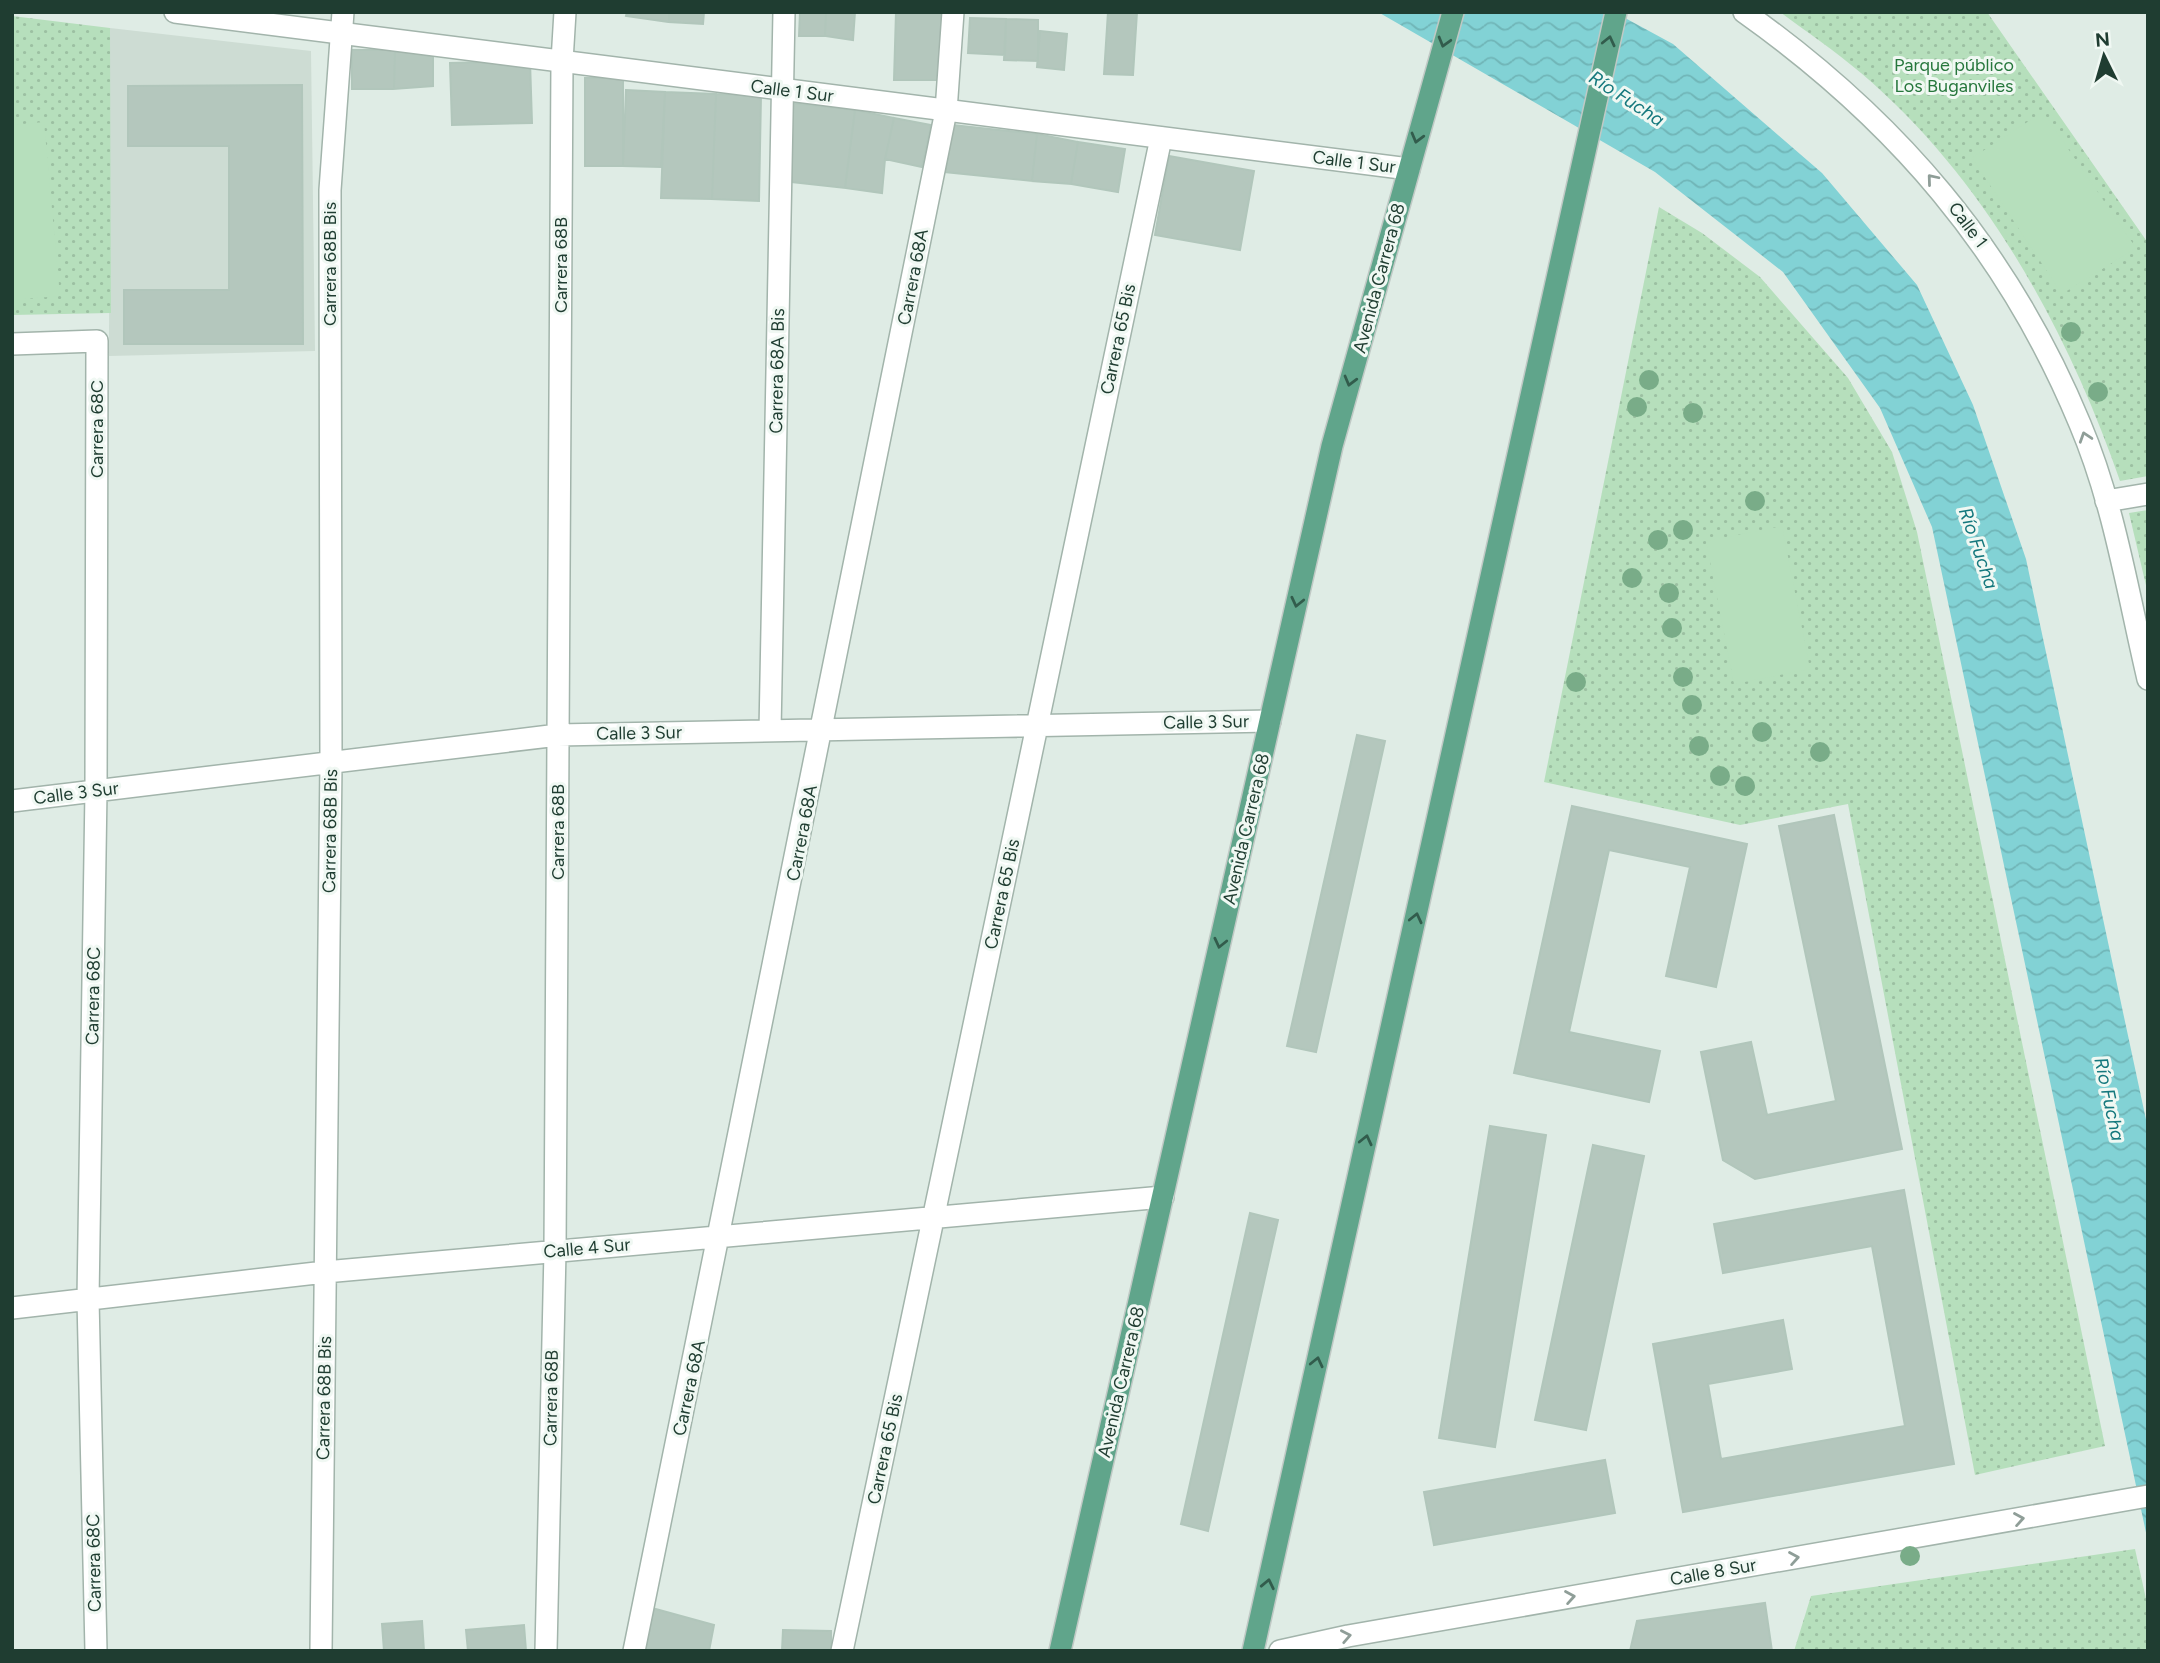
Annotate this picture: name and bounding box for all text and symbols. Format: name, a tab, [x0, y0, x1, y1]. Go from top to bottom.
north arrow	[2069, 21, 2139, 91]
text: N	[2094, 27, 2111, 52]
one-way arrow	[1601, 35, 1616, 47]
one-way arrow	[1438, 36, 1452, 48]
park label: Parque público Los Buganviles	[1894, 54, 2014, 97]
water label: Río Fucha	[1585, 66, 1669, 131]
street label: Calle 1 Sur	[749, 75, 835, 107]
one-way arrow	[1411, 132, 1426, 144]
street label: Calle 1 Sur	[1311, 146, 1397, 178]
one-way arrow	[1928, 174, 1941, 186]
street label: Calle 1	[1944, 198, 1992, 252]
street label: Avenida Carrera 68	[1348, 201, 1410, 355]
street label: Carrera 68B Bis	[319, 202, 341, 326]
street label: Carrera 68B	[550, 217, 572, 313]
street label: Carrera 68A	[893, 227, 933, 327]
street label: Carrera 65 Bis	[1096, 282, 1140, 396]
street label: Carrera 68A Bis	[765, 308, 789, 434]
one-way arrow	[1344, 375, 1359, 387]
street label: Carrera 68C	[86, 380, 108, 478]
one-way arrow	[2078, 431, 2093, 443]
water label: Río Fucha	[1954, 504, 2003, 592]
one-way arrow	[1291, 596, 1305, 608]
street label: Calle 3 Sur	[1163, 710, 1249, 734]
street label: Calle 3 Sur	[596, 721, 682, 745]
street label: Avenida Carrera 68	[1218, 751, 1274, 907]
street label: Carrera 68B Bis	[318, 769, 342, 893]
street label: Calle 3 Sur	[32, 777, 120, 809]
street label: Carrera 68A	[782, 783, 822, 883]
street label: Carrera 68B	[547, 784, 569, 880]
street label: Carrera 65 Bis	[980, 837, 1024, 951]
one-way arrow	[1407, 912, 1422, 924]
one-way arrow	[1214, 937, 1228, 949]
street label: Carrera 68C	[81, 947, 105, 1045]
water label: Río Fucha	[2089, 1055, 2130, 1143]
one-way arrow	[1358, 1134, 1373, 1146]
street label: Calle 4 Sur	[543, 1233, 631, 1263]
street label: Avenida Carrera 68	[1093, 1304, 1149, 1460]
street label: Carrera 68B Bis	[312, 1336, 336, 1460]
street label: Carrera 68A	[668, 1338, 710, 1438]
street label: Carrera 68B	[539, 1350, 563, 1446]
one-way arrow	[1309, 1356, 1323, 1368]
street label: Carrera 65 Bis	[863, 1392, 907, 1506]
one-way arrow	[2013, 1512, 2024, 1527]
street label: Carrera 68C	[82, 1514, 106, 1612]
one-way arrow	[1788, 1551, 1800, 1566]
street label: Calle 8 Sur	[1668, 1554, 1758, 1590]
one-way arrow	[1259, 1578, 1274, 1590]
one-way arrow	[1564, 1590, 1576, 1605]
one-way arrow	[1340, 1629, 1352, 1644]

